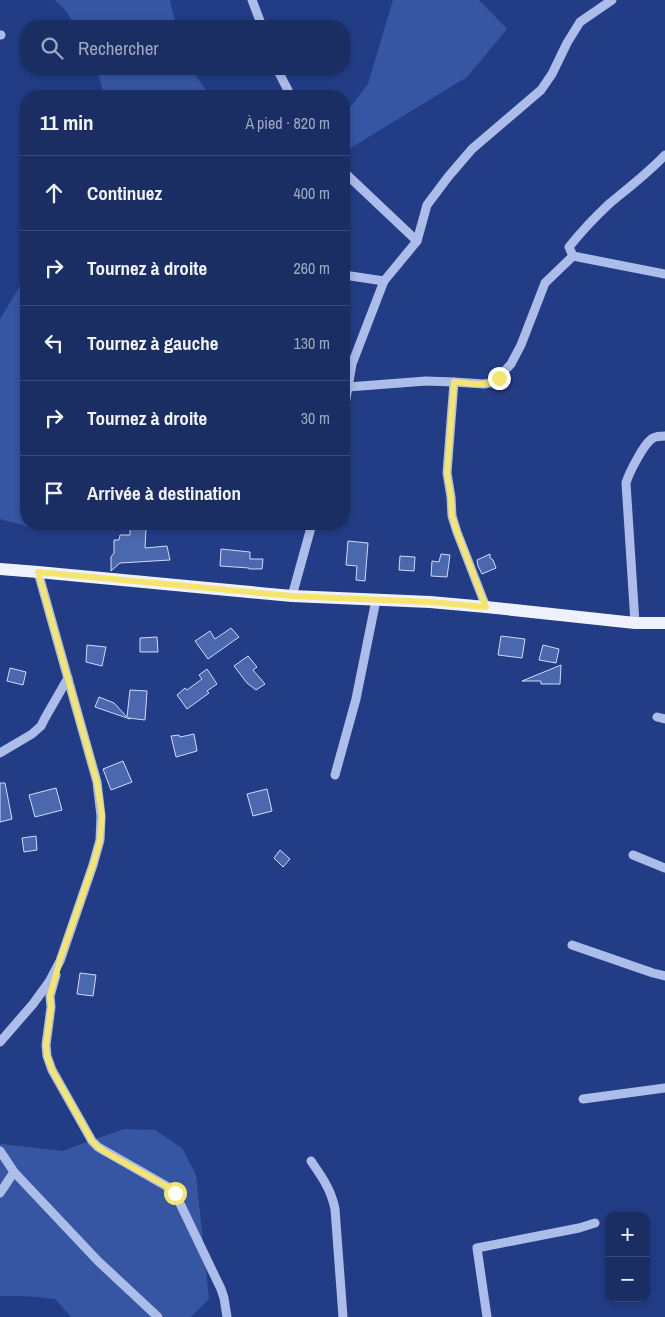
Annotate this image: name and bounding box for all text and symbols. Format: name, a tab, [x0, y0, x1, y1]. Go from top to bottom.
search box	[20, 20, 350, 75]
icon: search	[38, 34, 66, 62]
text: Rechercher	[78, 35, 159, 61]
text: 11 min	[40, 108, 94, 137]
text: À pied · 820 m	[245, 112, 330, 134]
icon: ahead	[40, 179, 68, 207]
text: Continuez	[87, 180, 162, 206]
text: 400 m	[294, 182, 330, 204]
icon: right	[40, 254, 68, 282]
text: Tournez à droite	[87, 255, 207, 281]
text: 260 m	[294, 257, 330, 279]
icon: left	[40, 329, 68, 357]
text: Tournez à gauche	[87, 330, 218, 356]
text: 130 m	[294, 332, 330, 354]
route end	[488, 367, 511, 390]
icon: right	[40, 404, 68, 432]
text: Tournez à droite	[87, 405, 207, 431]
text: 30 m	[301, 407, 330, 429]
icon: arrive	[40, 479, 68, 507]
text: Arrivée à destination	[87, 480, 241, 506]
route start	[164, 1182, 187, 1205]
map controls	[605, 1212, 650, 1302]
button: +	[605, 1212, 650, 1257]
button: −	[605, 1257, 650, 1302]

